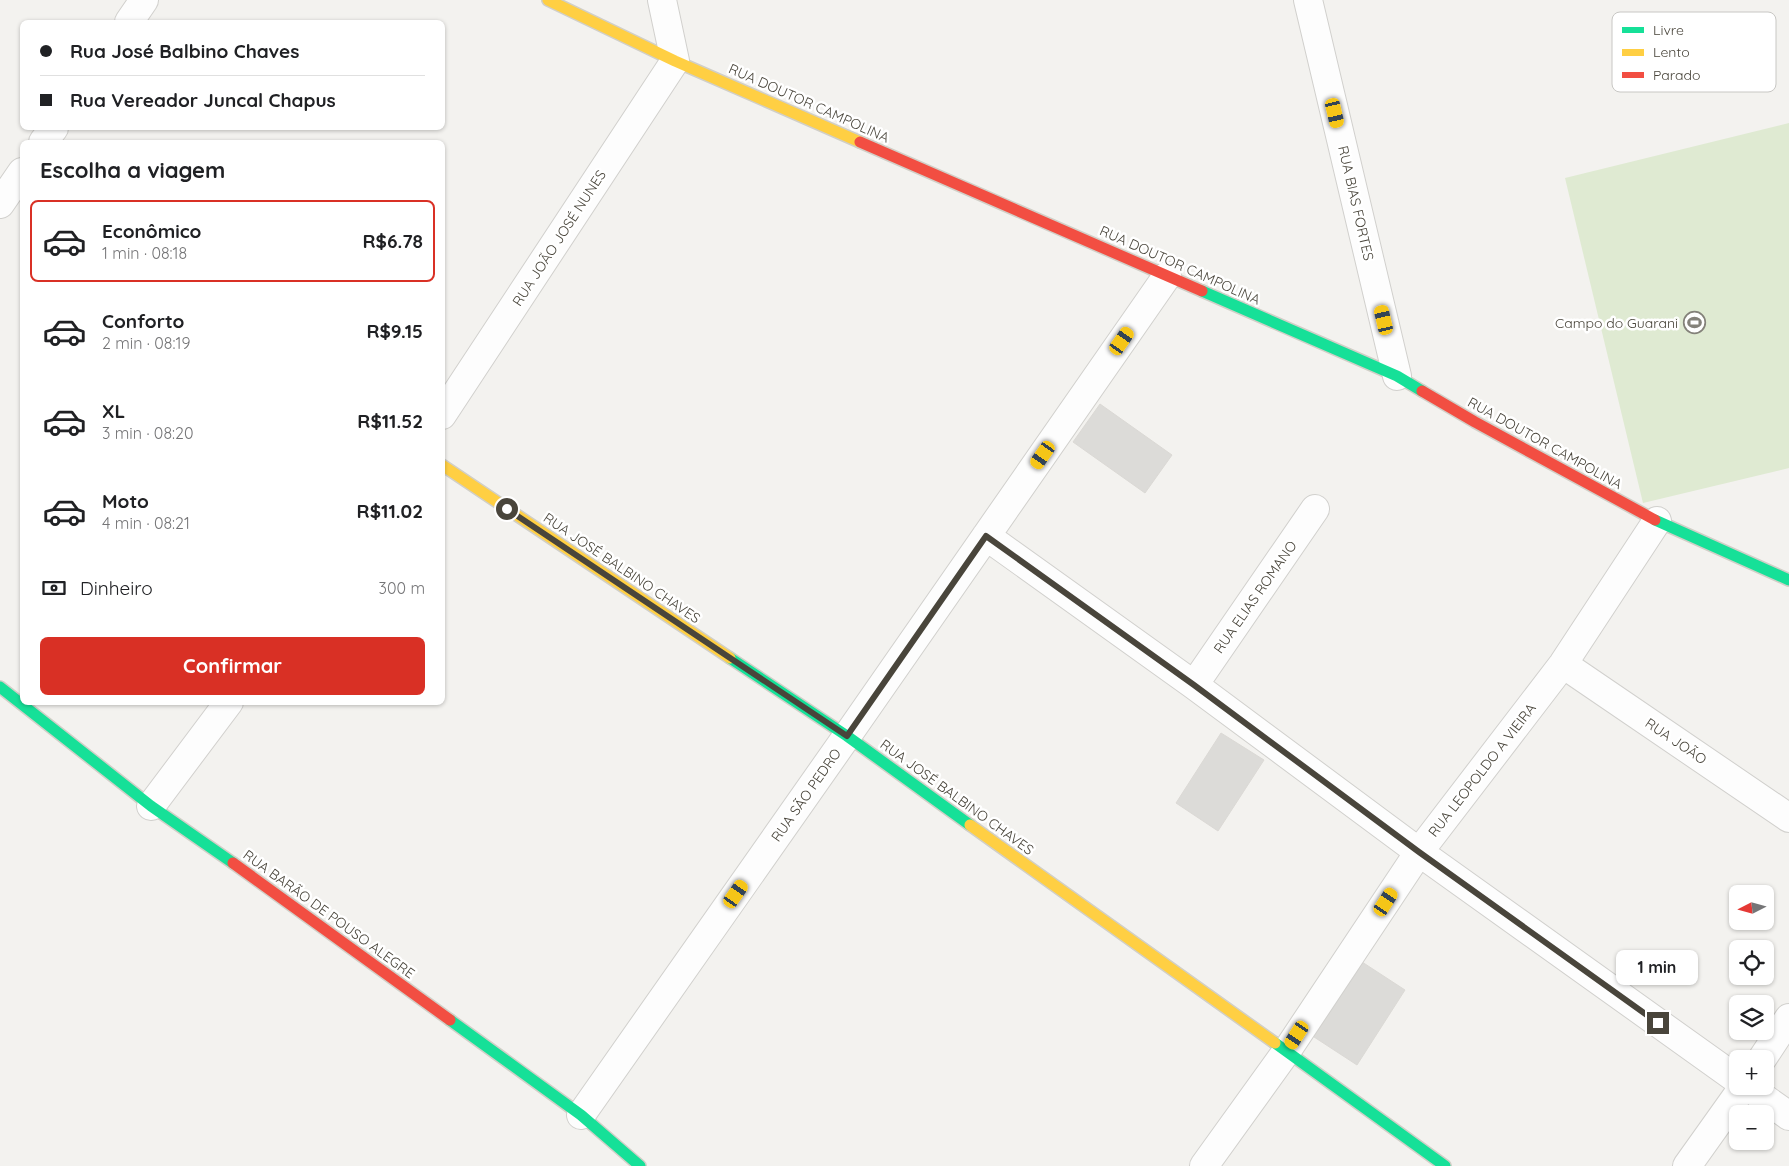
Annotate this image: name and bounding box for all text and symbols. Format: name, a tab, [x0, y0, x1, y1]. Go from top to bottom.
legend	[1612, 12, 1776, 92]
text: Livre	[1653, 21, 1684, 39]
text: Rua José Balbino Chaves	[70, 39, 299, 63]
text: Lento	[1653, 43, 1690, 61]
street label: RUA DOUTOR CAMPOLINA	[726, 59, 892, 147]
text: Parado	[1653, 66, 1700, 84]
text: Rua Vereador Juncal Chapus	[70, 88, 336, 112]
car	[1324, 97, 1345, 129]
street label: RUA BIAS FORTES	[1334, 144, 1378, 262]
text: Escolha a viagem	[40, 156, 225, 184]
street label: RUA JOÃO JOSÉ NUNES	[508, 166, 610, 310]
icon: car	[42, 219, 87, 264]
text: Econômico	[102, 219, 201, 243]
street label: RUA DOUTOR CAMPOLINA	[1097, 221, 1263, 309]
text: R$6.78	[363, 229, 423, 253]
text: 1 min · 08:18	[102, 243, 187, 263]
car	[1373, 304, 1394, 336]
icon: car	[42, 309, 87, 354]
text: Conforto	[102, 309, 184, 333]
sports icon: Campo do Guarani	[1682, 311, 1706, 335]
place label: Campo do Guarani	[1555, 314, 1678, 332]
text: R$9.15	[366, 319, 423, 343]
car	[1107, 324, 1136, 358]
text: 2 min · 08:19	[102, 333, 190, 353]
street label: RUA DOUTOR CAMPOLINA	[1465, 393, 1625, 493]
icon: car	[42, 399, 87, 444]
text: XL	[102, 399, 125, 423]
text: R$11.52	[357, 409, 423, 433]
text: 3 min · 08:20	[102, 423, 193, 443]
car	[1028, 438, 1057, 472]
icon: car	[42, 489, 87, 534]
text: Moto	[102, 489, 149, 513]
route start	[496, 498, 518, 520]
text: R$11.02	[357, 499, 423, 523]
street label: RUA JOSÉ BALBINO CHAVES	[540, 509, 704, 627]
text: 4 min · 08:21	[102, 513, 190, 533]
street label: RUA ELIAS ROMANO	[1209, 537, 1301, 657]
icon: cash	[40, 574, 68, 602]
text: Dinheiro	[80, 576, 153, 600]
text: 300 m	[379, 578, 425, 598]
button: Confirmar	[40, 637, 425, 695]
street label: RUA LEOPOLDO A VIEIRA	[1424, 699, 1540, 841]
street label: RUA JOÃO	[1642, 714, 1711, 768]
street label: RUA JOSÉ BALBINO CHAVES	[877, 735, 1037, 859]
street label: RUA SÃO PEDRO	[767, 745, 845, 845]
street label: RUA BARÃO DE POUSO ALEGRE	[240, 846, 418, 982]
car	[721, 877, 750, 911]
car	[1371, 885, 1400, 919]
north arrow	[1729, 885, 1774, 930]
map controls	[1729, 885, 1774, 1150]
button: locate	[1729, 940, 1774, 985]
callout: 1 min	[1617, 950, 1699, 986]
text: 1 min	[1638, 957, 1676, 977]
button: layers	[1729, 995, 1774, 1040]
route end	[1647, 1012, 1669, 1034]
car	[1282, 1018, 1311, 1052]
button: +	[1729, 1050, 1774, 1095]
button: −	[1729, 1105, 1774, 1150]

